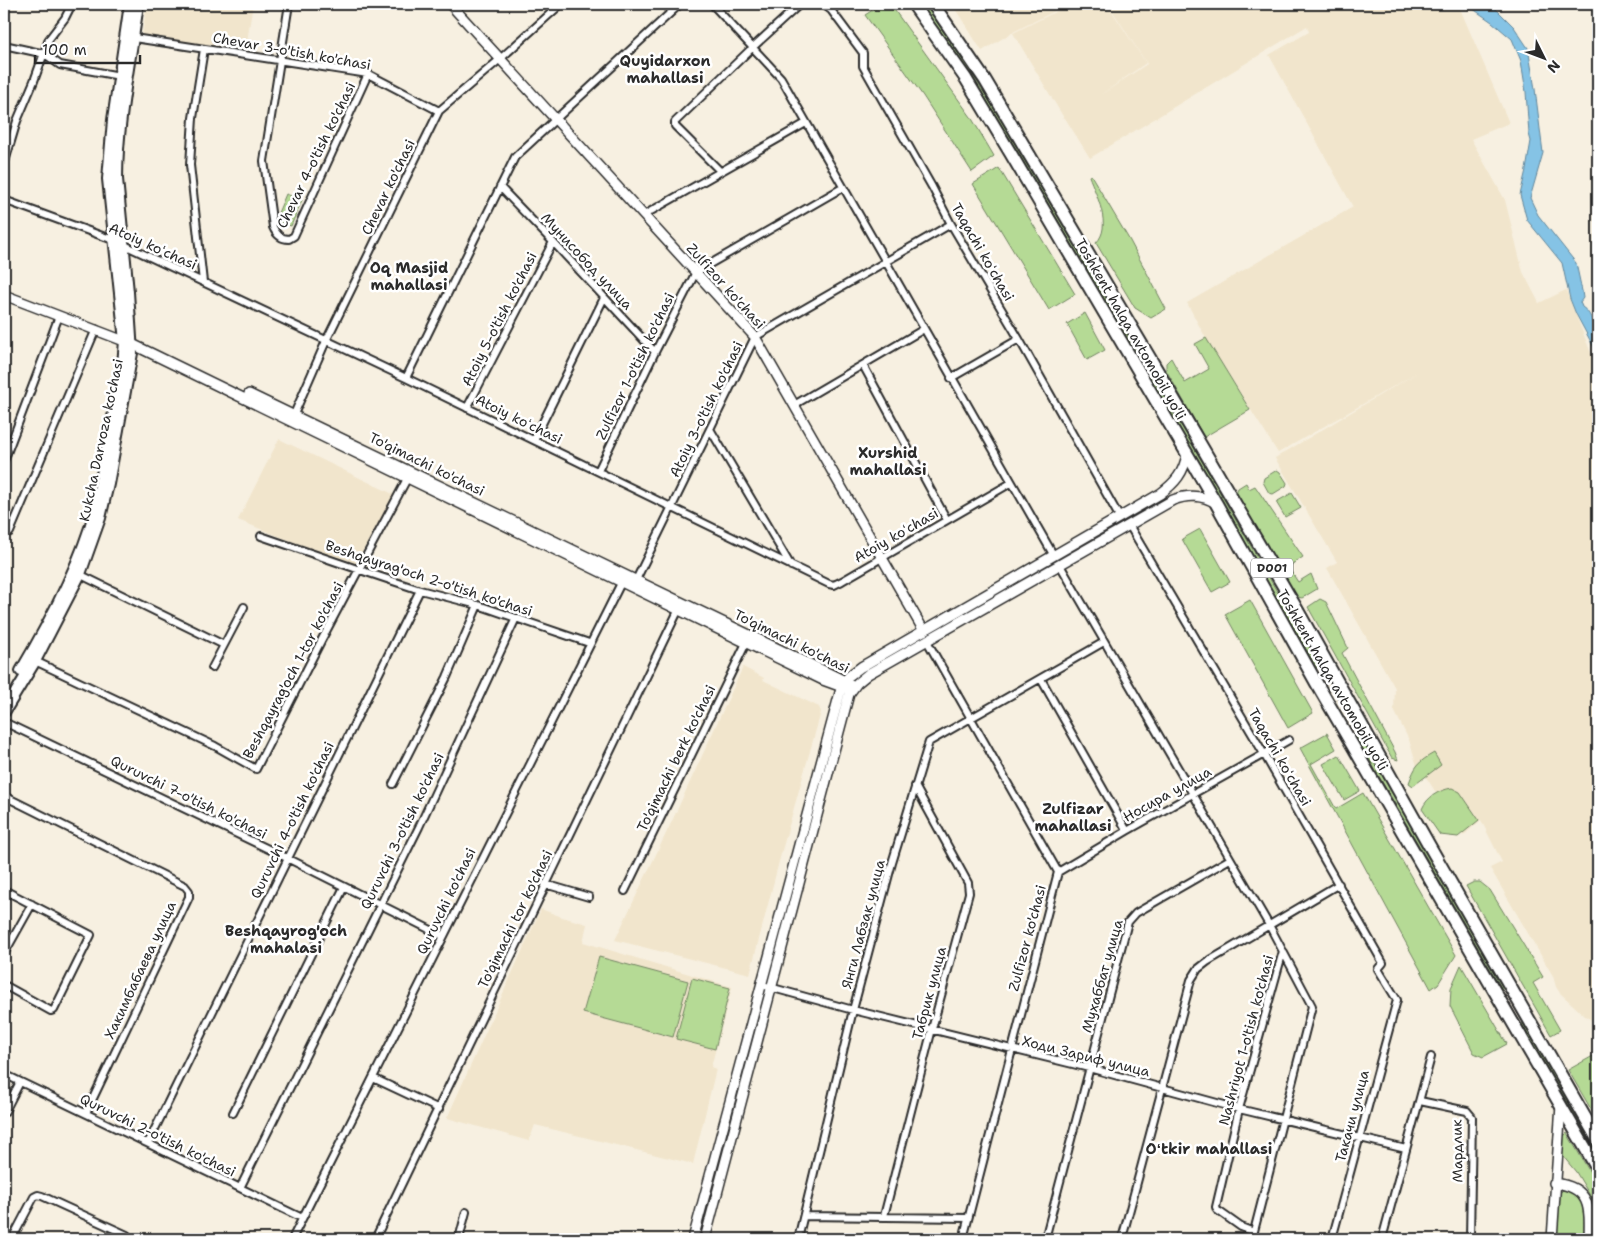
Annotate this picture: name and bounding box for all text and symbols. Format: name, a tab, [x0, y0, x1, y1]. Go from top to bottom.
street label: Chevar 3-o'tish ko'chasi	[212, 28, 372, 74]
scale bar	[35, 32, 140, 64]
north arrow	[1520, 32, 1570, 82]
text: 100 m	[42, 40, 87, 60]
district label: Quyidarxon mahallasi	[619, 51, 711, 88]
text: N	[1543, 57, 1564, 77]
street label: Chevar 4-o'tish ko'chasi	[273, 79, 359, 231]
street label: Chevar ko'chasi	[357, 136, 419, 238]
street label: Taqachi koʻchasi	[948, 200, 1018, 304]
street label: Мунисобод улица	[537, 209, 637, 314]
street label: Atoiy koʻchasi	[106, 219, 200, 273]
street label: Toshkent halqa avtomobil yo'li	[1072, 235, 1190, 423]
street label: Zulfizor ko'chasi	[683, 239, 769, 333]
street label: Atoiy 5-o'tish ko'chasi	[457, 249, 541, 389]
district label: Oq Masjid mahallasi	[370, 258, 448, 295]
street label: Zulfizor 1-o'tish ko'chasi	[592, 290, 678, 442]
street label: Atoiy 3-o'tish ko'chasi	[665, 338, 747, 480]
street label: Kukcha Darvoza ko'chasi	[75, 357, 127, 523]
street label: Atoiy koʻchasi	[473, 390, 565, 448]
street label: To'qimachi ko'chasi	[366, 428, 488, 500]
district label: Xurshid mahallasi	[850, 443, 926, 480]
street label: Atoiy koʻchasi	[851, 504, 941, 566]
street label: Beshqayrag'och 2-o'tish ko'chasi	[323, 536, 535, 620]
road number: D001	[1251, 558, 1293, 578]
street label: Beshqayrag'och 1-tor ko'chasi	[239, 578, 347, 762]
street label: Toshkent halqa avtomobil yo'li	[1274, 586, 1392, 774]
street label: To'qimachi ko'chasi	[731, 605, 853, 677]
street label: To'qimachi berk ko'chasi	[633, 682, 719, 834]
street label: Taqachi koʻchasi	[1245, 705, 1315, 809]
street label: Quruvchi 4-o'tish ko'chasi	[246, 739, 338, 901]
street label: Quruvchi 3-o'tish ko'chasi	[356, 750, 448, 912]
street label: Quruvchi 7-o'tish ko'chasi	[108, 751, 270, 843]
street label: Носира улица	[1120, 762, 1214, 826]
district label: Zulfizar mahallasi	[1035, 799, 1111, 836]
street label: Quruvchi ko'chasi	[412, 845, 480, 957]
street label: To'qimachi tor ko'chasi	[474, 847, 556, 991]
street label: Янги Лабзак улица	[837, 857, 889, 990]
street label: Zulfizor ko'chasi	[1004, 883, 1050, 993]
street label: Хакимбабаева улица	[100, 898, 180, 1042]
street label: Мухаббат улица	[1077, 917, 1127, 1035]
district label: Beshqayrog'och mahalasi	[225, 921, 347, 958]
street label: Табрик улица	[908, 944, 950, 1041]
street label: Nashriyot 1-o'tish ko'chasi	[1215, 953, 1277, 1127]
street label: Ходи Зариф улица	[1020, 1031, 1152, 1081]
street label: Такачи улица	[1331, 1068, 1373, 1164]
street label: Quruvchi 2-o'tish ko'chasi	[77, 1089, 239, 1181]
street label: Мардлик	[1447, 1119, 1467, 1183]
district label: Oʻtkir mahallasi	[1146, 1139, 1272, 1159]

